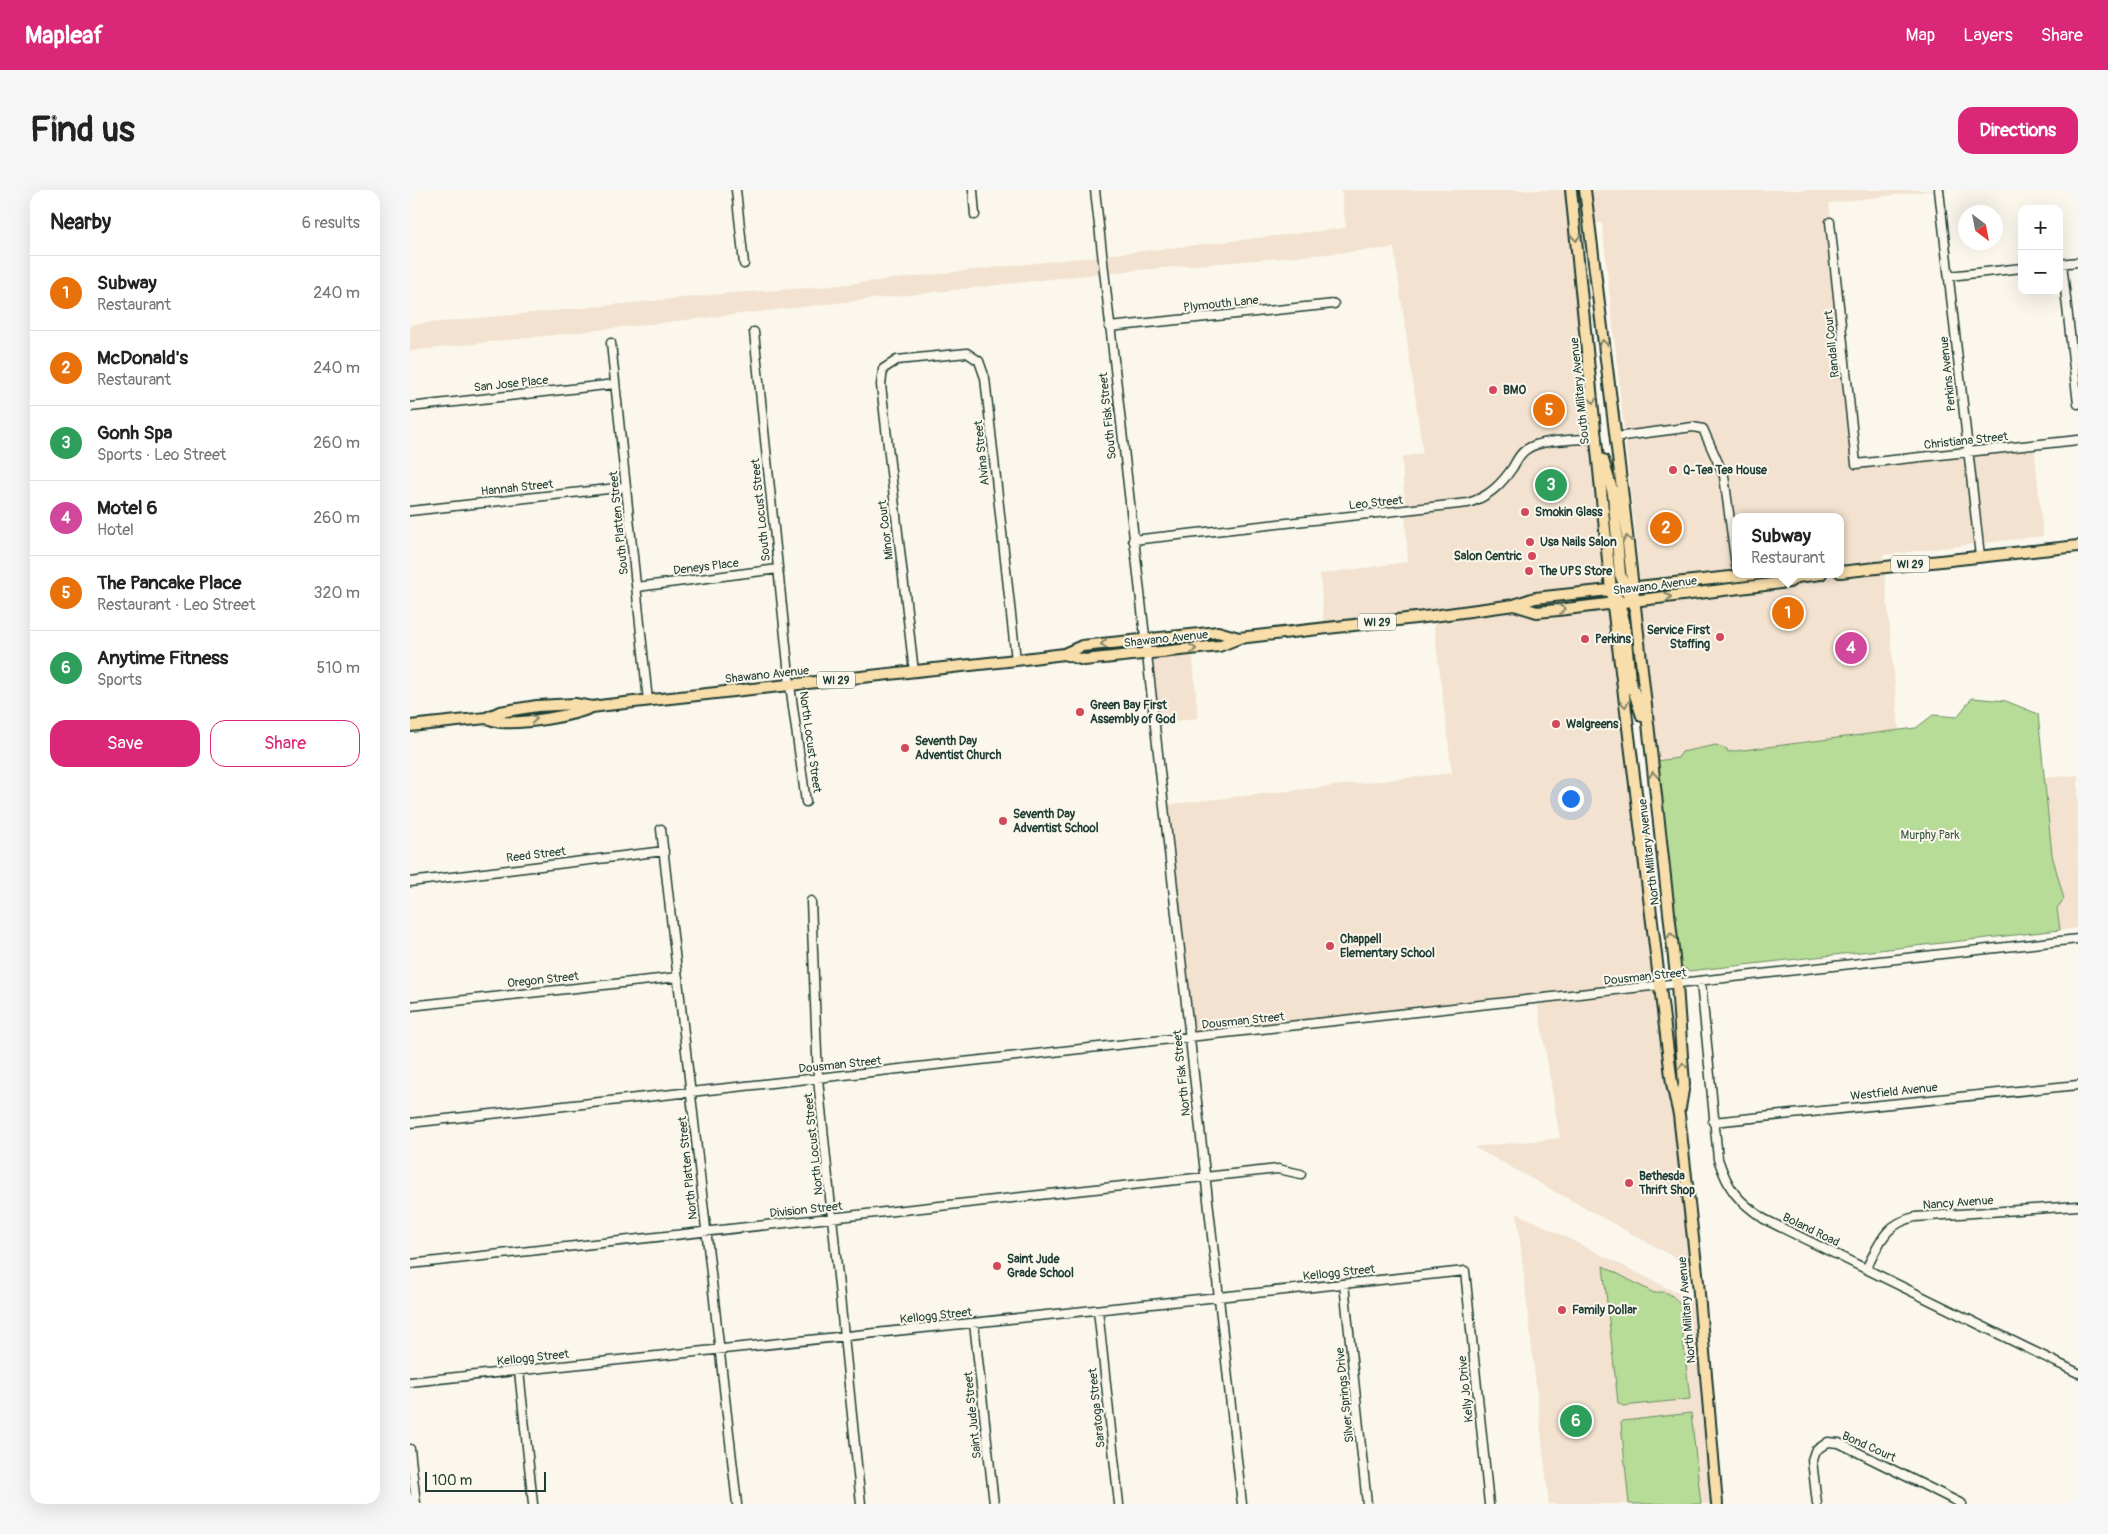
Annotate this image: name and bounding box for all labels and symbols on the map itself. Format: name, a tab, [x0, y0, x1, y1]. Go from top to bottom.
north arrow	[1958, 205, 2003, 250]
one-way arrow	[1570, 235, 1581, 243]
street label: Plymouth Lane	[1183, 293, 1259, 315]
street label: Randall Court	[1821, 309, 1843, 378]
street label: Perkins Avenue	[1937, 336, 1959, 412]
street label: South Military Avenue	[1567, 337, 1593, 445]
one-way arrow	[1598, 338, 1609, 346]
street label: South Fisk Street	[1096, 372, 1120, 460]
street label: San Jose Place	[473, 373, 549, 395]
place label: BMO	[1503, 383, 1526, 398]
marker: BMO	[1487, 384, 1499, 396]
pin: 5	[1533, 391, 1565, 429]
one-way arrow	[1587, 396, 1598, 404]
street label: Alvina Street	[971, 419, 993, 486]
street label: Christiana Street	[1923, 429, 2009, 453]
street label: South Locust Street	[748, 458, 774, 562]
place label: Q-Tea Tea House	[1683, 463, 1768, 478]
marker: Q-Tea Tea House	[1667, 464, 1679, 476]
pin: 3	[1535, 466, 1567, 504]
street label: South Platten Street	[606, 470, 632, 576]
street label: Hannah Street	[480, 477, 554, 499]
street label: Leo Street	[1348, 493, 1404, 513]
street label: Minor Court	[875, 499, 897, 561]
place label: Smokin Glass	[1535, 505, 1603, 520]
marker: Smokin Glass	[1519, 506, 1531, 518]
pin: 2	[1650, 509, 1682, 547]
one-way arrow	[1622, 534, 1633, 542]
place label: Usa Nails Salon	[1540, 535, 1617, 550]
marker: Usa Nails Salon	[1524, 536, 1536, 548]
place label: Salon Centric	[1454, 549, 1522, 564]
marker: Salon Centric	[1526, 550, 1538, 562]
street label: Deneys Place	[672, 556, 740, 578]
road number: WI 29	[1891, 556, 1929, 572]
place label: The UPS Store	[1538, 564, 1613, 579]
marker: The UPS Store	[1523, 565, 1535, 577]
street label: Shawano Avenue	[1612, 573, 1698, 599]
one-way arrow	[1664, 592, 1672, 603]
pin: 1	[1772, 594, 1804, 632]
one-way arrow	[1558, 604, 1566, 615]
road number: WI 29	[1358, 614, 1396, 631]
place label: Service First Staffing	[1647, 623, 1711, 652]
street label: Shawano Avenue	[1123, 627, 1209, 651]
pin: 4	[1835, 629, 1867, 667]
marker: Service First Staffing	[1714, 631, 1726, 643]
place label: Perkins	[1595, 632, 1631, 647]
marker: Perkins	[1579, 633, 1591, 645]
one-way arrow	[1100, 638, 1108, 649]
one-way arrow	[1190, 644, 1198, 655]
street label: Shawano Avenue	[724, 663, 810, 687]
road number: WI 29	[817, 672, 855, 688]
street label: North Locust Street	[795, 690, 825, 794]
place label: Green Bay First Assembly of God	[1090, 698, 1176, 727]
one-way arrow	[1619, 701, 1630, 709]
marker: Green Bay First Assembly of God	[1074, 706, 1086, 718]
one-way arrow	[531, 714, 539, 725]
place label: Walgreens	[1566, 717, 1619, 732]
marker: Walgreens	[1550, 718, 1562, 730]
place label: Seventh Day Adventist Church	[915, 734, 1002, 763]
marker: Seventh Day Adventist Church	[899, 742, 911, 754]
one-way arrow	[1648, 770, 1659, 778]
your location	[1558, 786, 1584, 812]
street label: North Military Avenue	[1635, 798, 1663, 906]
place label: Seventh Day Adventist School	[1013, 807, 1099, 836]
marker: Seventh Day Adventist School	[997, 815, 1009, 827]
park label: Murphy Park	[1901, 828, 1960, 843]
street label: Reed Street	[505, 844, 567, 866]
place label: Chappell Elementary School	[1340, 932, 1435, 961]
one-way arrow	[1666, 932, 1677, 940]
marker: Chappell Elementary School	[1324, 940, 1336, 952]
street label: Dousman Street	[1603, 965, 1687, 989]
street label: Oregon Street	[506, 969, 580, 991]
street label: Dousman Street	[1201, 1009, 1285, 1033]
street label: North Fisk Street	[1170, 1029, 1194, 1117]
street label: Dousman Street	[798, 1053, 882, 1077]
one-way arrow	[1677, 1062, 1688, 1070]
street label: Westfield Avenue	[1850, 1080, 1938, 1104]
street label: North Locust Street	[801, 1092, 827, 1196]
street label: North Platten Street	[675, 1115, 701, 1220]
place label: Bethesda Thrift Shop	[1638, 1169, 1695, 1198]
marker: Bethesda Thrift Shop	[1623, 1177, 1635, 1189]
street label: Nancy Avenue	[1922, 1193, 1994, 1213]
street label: Division Street	[769, 1199, 843, 1221]
street label: Boland Road	[1780, 1210, 1842, 1250]
place label: Saint Jude Grade School	[1007, 1252, 1074, 1281]
street label: North Military Avenue	[1675, 1256, 1699, 1364]
marker: Saint Jude Grade School	[991, 1260, 1003, 1272]
street label: Kellogg Street	[1302, 1262, 1376, 1284]
place label: Family Dollar	[1572, 1303, 1638, 1318]
marker: Family Dollar	[1556, 1304, 1568, 1316]
street label: Kellogg Street	[899, 1305, 973, 1327]
street label: Kellogg Street	[496, 1347, 570, 1369]
street label: Silver Springs Drive	[1333, 1347, 1357, 1443]
street label: Kelly Jo Drive	[1455, 1355, 1477, 1423]
street label: Saratoga Street	[1085, 1367, 1109, 1449]
street label: Saint Jude Street	[961, 1371, 985, 1459]
pin: 6	[1560, 1402, 1592, 1440]
street label: Bond Court	[1840, 1428, 1898, 1466]
scale bar	[425, 1469, 546, 1492]

